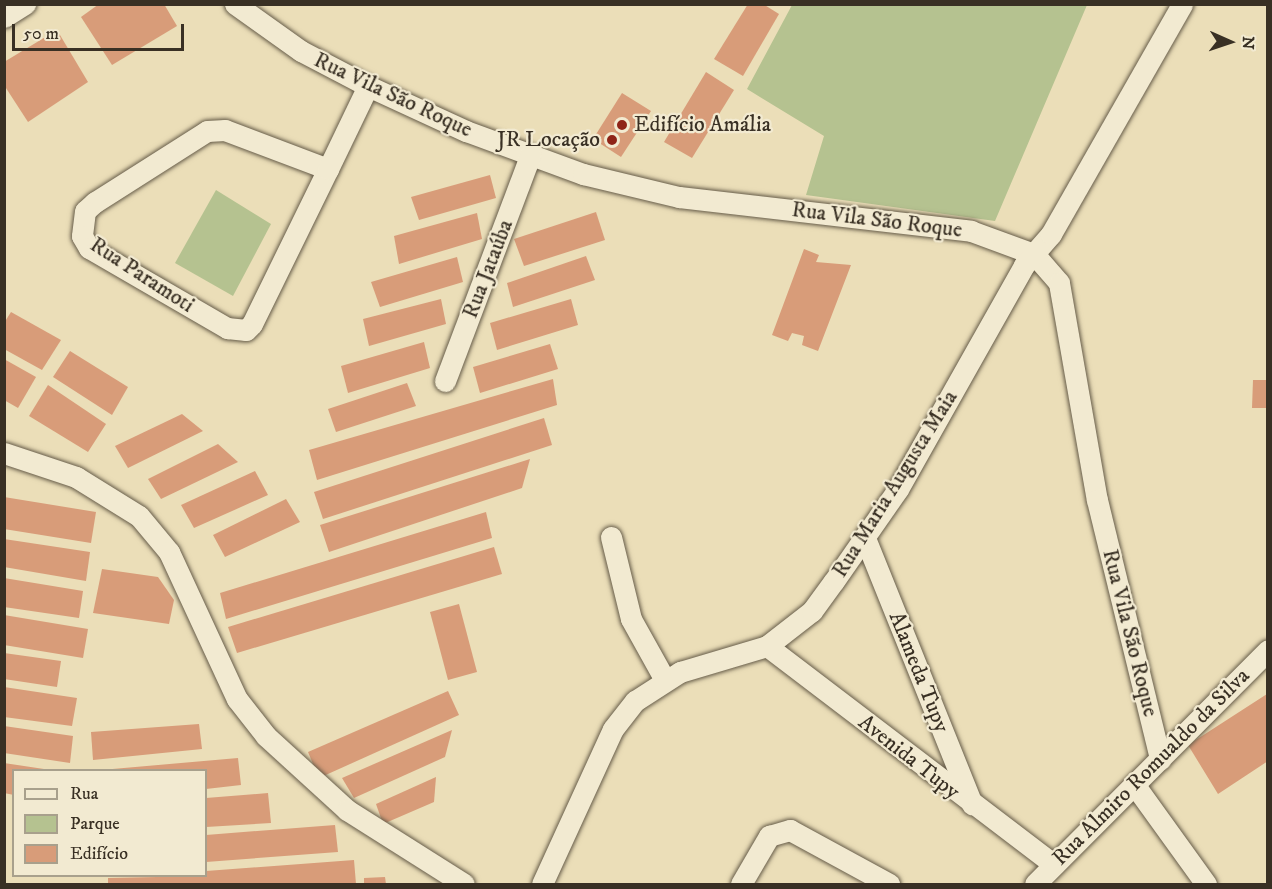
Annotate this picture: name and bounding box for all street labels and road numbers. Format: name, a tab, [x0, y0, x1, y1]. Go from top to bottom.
street label: Rua Vila São Roque	[310, 47, 476, 143]
street label: Rua Vila São Roque	[790, 196, 964, 244]
street label: Rua Jataúba	[457, 216, 519, 322]
street label: Rua Paramoti	[85, 232, 199, 318]
street label: Rua Maria Augusta Maia	[827, 386, 963, 582]
street label: Rua Vila São Roque	[1096, 547, 1164, 719]
street label: Alameda Tupy	[883, 608, 955, 736]
street label: Rua Almiro Romualdo da Silva	[1047, 663, 1255, 871]
street label: Avenida Tupy	[853, 709, 965, 805]

